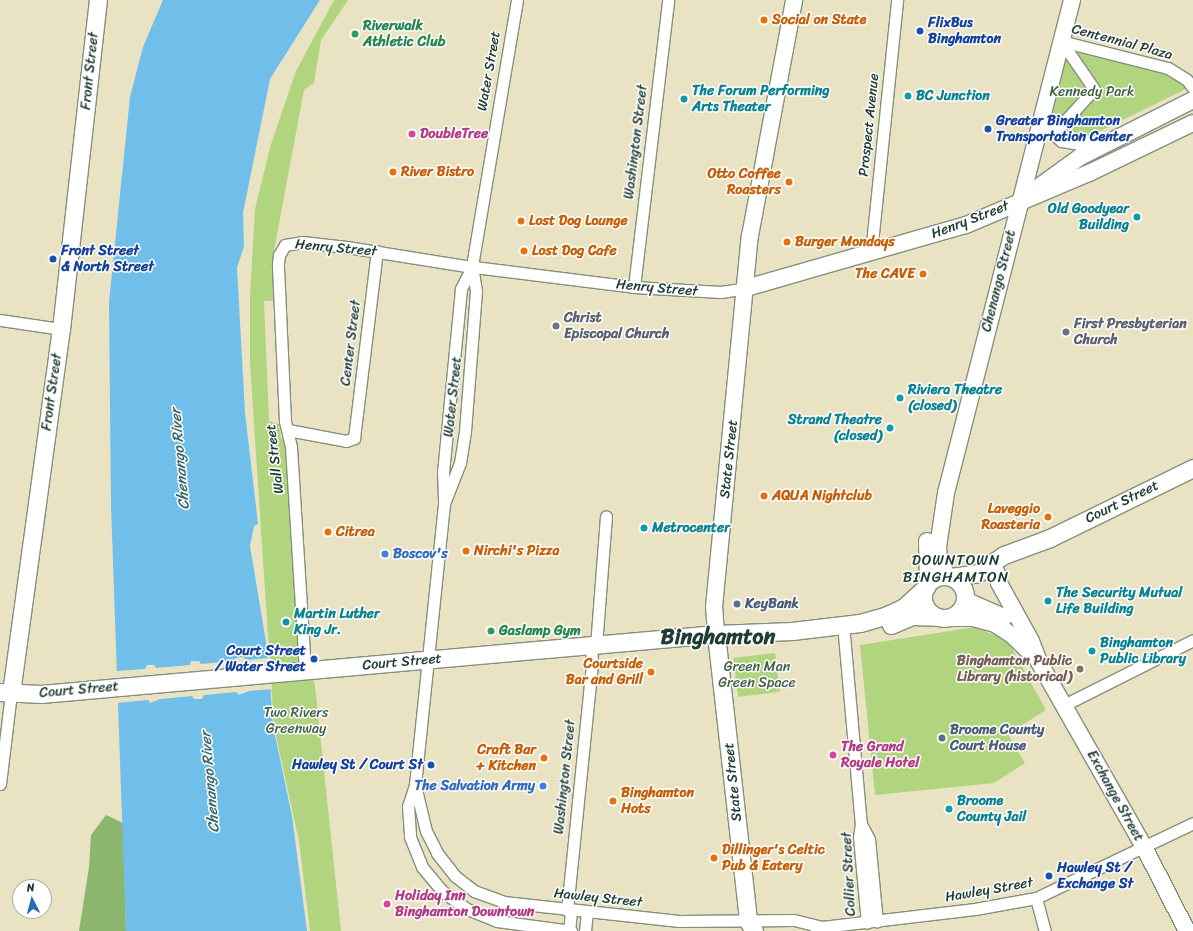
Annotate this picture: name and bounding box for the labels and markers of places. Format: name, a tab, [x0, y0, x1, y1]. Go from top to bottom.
place label: Social on State	[772, 12, 867, 28]
marker: Social on State	[759, 15, 769, 25]
place label: FlixBus Binghamton	[928, 15, 1001, 48]
place label: Riverwalk Athletic Club	[363, 18, 445, 50]
marker: FlixBus Binghamton	[915, 26, 925, 36]
marker: Riverwalk Athletic Club	[350, 29, 360, 39]
place label: The Forum Performing Arts Theater	[692, 83, 830, 116]
place label: BC Junction	[916, 88, 990, 104]
marker: BC Junction	[903, 91, 913, 101]
marker: The Forum Performing Arts Theater	[679, 94, 689, 104]
place label: Greater Binghamton Transportation Center	[996, 113, 1132, 146]
marker: Greater Binghamton Transportation Center	[983, 124, 993, 134]
place label: DoubleTree	[420, 126, 488, 142]
marker: DoubleTree	[407, 129, 417, 139]
place label: River Bistro	[401, 164, 475, 180]
place label: Otto Coffee Roasters	[707, 166, 781, 198]
marker: River Bistro	[388, 167, 398, 177]
marker: Otto Coffee Roasters	[784, 177, 794, 187]
place label: Old Goodyear Building	[1048, 201, 1129, 234]
marker: Old Goodyear Building	[1132, 212, 1142, 222]
place label: Lost Dog Lounge	[529, 213, 627, 229]
marker: Lost Dog Lounge	[516, 216, 526, 226]
place label: Burger Mondays	[795, 234, 895, 250]
marker: Burger Mondays	[782, 237, 792, 247]
place label: Front Street & North Street	[61, 243, 154, 276]
place label: Lost Dog Cafe	[532, 243, 617, 259]
marker: Lost Dog Cafe	[519, 246, 529, 256]
marker: Front Street & North Street	[48, 254, 58, 264]
place label: The CAVE	[855, 266, 915, 282]
marker: The CAVE	[918, 269, 928, 279]
place label: Christ Episcopal Church	[564, 310, 669, 342]
place label: First Presbyterian Church	[1074, 316, 1187, 348]
marker: Christ Episcopal Church	[551, 321, 561, 331]
marker: First Presbyterian Church	[1061, 327, 1071, 337]
place label: Riviera Theatre (closed)	[908, 382, 1002, 414]
marker: Riviera Theatre (closed)	[895, 393, 905, 403]
place label: Strand Theatre (closed)	[788, 412, 882, 444]
marker: Strand Theatre (closed)	[885, 423, 895, 433]
place label: AQUA Nightclub	[772, 488, 872, 504]
marker: AQUA Nightclub	[759, 491, 769, 501]
place label: Laveggio Roasteria	[981, 501, 1040, 534]
marker: Laveggio Roasteria	[1043, 512, 1053, 522]
place label: Metrocenter	[652, 520, 730, 536]
marker: Metrocenter	[639, 523, 649, 533]
place label: Citrea	[336, 524, 375, 540]
marker: Citrea	[323, 527, 333, 537]
place label: Nirchi's Pizza	[474, 543, 560, 559]
place label: Boscov's	[393, 546, 448, 562]
marker: Nirchi's Pizza	[461, 546, 471, 556]
marker: Boscov's	[380, 549, 390, 559]
place label: The Security Mutual Life Building	[1056, 585, 1182, 618]
place label: KeyBank	[745, 596, 799, 612]
marker: The Security Mutual Life Building	[1043, 596, 1053, 606]
marker: KeyBank	[732, 599, 742, 609]
place label: Martin Luther King Jr.	[294, 606, 380, 638]
marker: Martin Luther King Jr.	[281, 617, 291, 627]
place label: Gaslamp Gym	[499, 623, 581, 639]
marker: Gaslamp Gym	[486, 626, 496, 636]
place label: Binghamton Public Library	[1100, 635, 1186, 668]
place label: Court Street / Water Street	[214, 643, 306, 676]
marker: Binghamton Public Library	[1087, 646, 1097, 656]
place label: Binghamton Public Library (historical)	[957, 653, 1072, 686]
marker: Court Street / Water Street	[309, 654, 319, 664]
place label: Courtside Bar and Grill	[566, 656, 643, 688]
marker: Binghamton Public Library (historical)	[1075, 664, 1085, 674]
marker: Courtside Bar and Grill	[646, 667, 656, 677]
place label: Broome County Court House	[950, 722, 1044, 754]
marker: Broome County Court House	[937, 733, 947, 743]
place label: The Grand Royale Hotel	[841, 739, 920, 772]
place label: Craft Bar + Kitchen	[476, 742, 536, 774]
marker: The Grand Royale Hotel	[828, 750, 838, 760]
marker: Craft Bar + Kitchen	[539, 753, 549, 763]
place label: Hawley St / Court St	[291, 757, 423, 773]
marker: Hawley St / Court St	[426, 760, 436, 770]
place label: The Salvation Army	[415, 778, 535, 794]
marker: The Salvation Army	[538, 781, 548, 791]
place label: Binghamton Hots	[621, 785, 694, 818]
place label: Broome County Jail	[957, 793, 1026, 826]
marker: Binghamton Hots	[608, 796, 618, 806]
marker: Broome County Jail	[944, 804, 954, 814]
place label: Dillinger's Celtic Pub & Eatery	[722, 842, 825, 874]
marker: Dillinger's Celtic Pub & Eatery	[709, 853, 719, 863]
place label: Hawley St / Exchange St	[1057, 860, 1134, 892]
marker: Hawley St / Exchange St	[1044, 871, 1054, 881]
place label: Holiday Inn Binghamton Downtown	[395, 888, 534, 920]
marker: Holiday Inn Binghamton Downtown	[382, 899, 392, 909]

